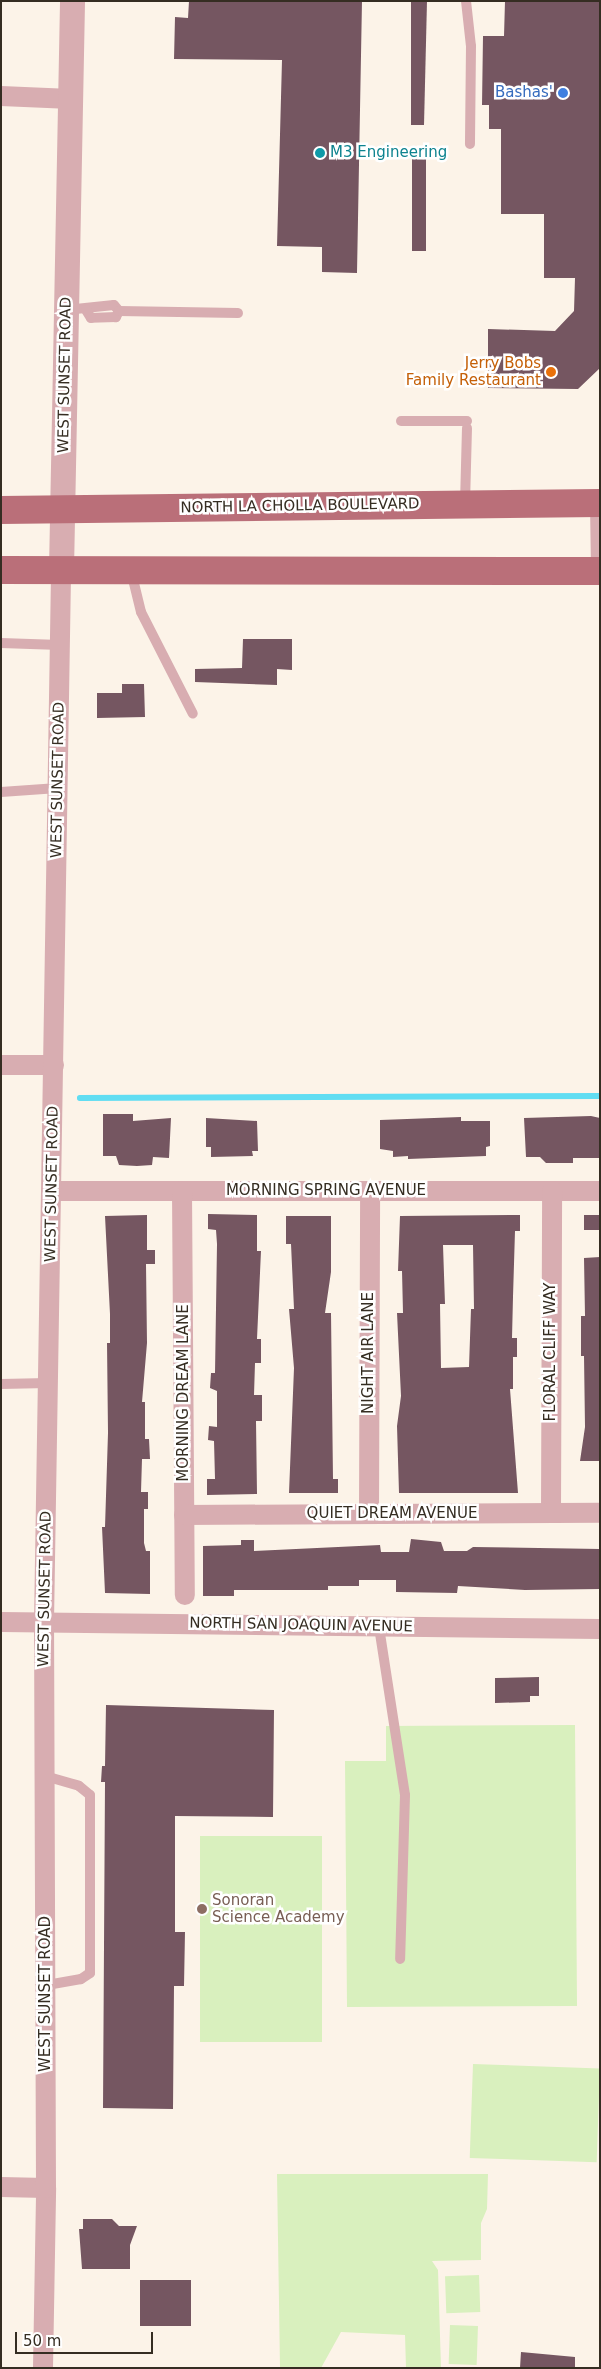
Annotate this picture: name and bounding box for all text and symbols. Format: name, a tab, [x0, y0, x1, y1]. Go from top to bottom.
place label: Bashas'	[495, 84, 553, 102]
marker: Bashas'	[557, 87, 569, 99]
place label: M3 Engineering	[330, 144, 447, 162]
marker: M3 Engineering	[314, 147, 326, 159]
street label: WEST SUNSET ROAD	[55, 297, 75, 453]
place label: Jerry Bobs Family Restaurant	[406, 354, 541, 389]
marker: Jerry Bobs Family Restaurant	[545, 366, 557, 378]
street label: NORTH LA CHOLLA BOULEVARD	[180, 495, 420, 517]
street label: WEST SUNSET ROAD	[48, 702, 68, 858]
street label: WEST SUNSET ROAD	[42, 1106, 62, 1262]
street label: MORNING SPRING AVENUE	[226, 1182, 426, 1200]
street label: FLORAL CLIFF WAY	[542, 1282, 560, 1422]
street label: NIGHT AIR LANE	[360, 1292, 378, 1414]
street label: MORNING DREAM LANE	[175, 1304, 193, 1482]
street label: QUIET DREAM AVENUE	[307, 1505, 477, 1523]
street label: WEST SUNSET ROAD	[35, 1511, 55, 1667]
street label: NORTH SAN JOAQUIN AVENUE	[189, 1614, 413, 1636]
place label: Sonoran Science Academy	[212, 1891, 345, 1926]
marker: Sonoran Science Academy	[196, 1903, 208, 1915]
street label: WEST SUNSET ROAD	[37, 1916, 55, 2072]
scale bar	[18, 2322, 155, 2354]
text: 50 m	[23, 2332, 61, 2350]

